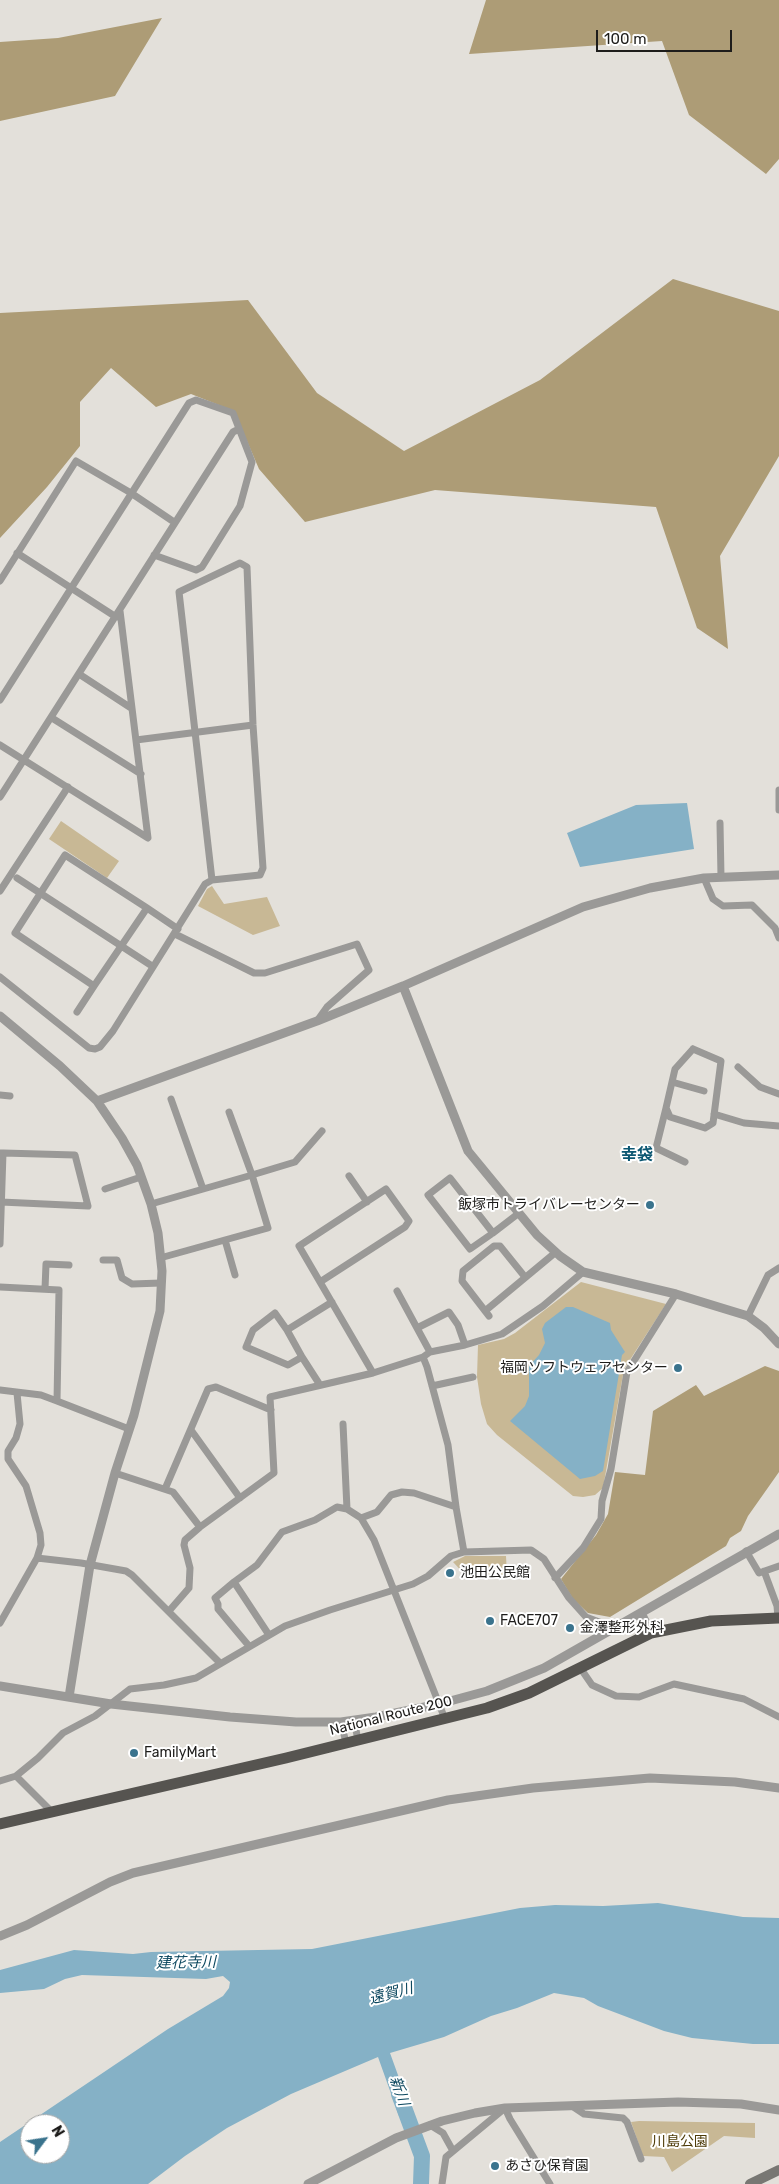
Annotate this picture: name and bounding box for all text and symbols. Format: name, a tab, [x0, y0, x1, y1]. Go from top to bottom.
scale bar	[599, 20, 735, 52]
text: 100 m	[604, 30, 646, 48]
district label: 幸袋	[621, 1145, 653, 1165]
place label: 飯塚市トライバレーセンター	[458, 1197, 640, 1213]
marker: 飯塚市トライバレーセンター	[644, 1199, 656, 1211]
place label: 福岡ソフトウェアセンター	[500, 1360, 668, 1376]
marker: 福岡ソフトウェアセンター	[672, 1362, 684, 1374]
place label: 池田公民館	[460, 1565, 530, 1581]
marker: 池田公民館	[444, 1567, 456, 1579]
place label: FACE707	[500, 1613, 558, 1629]
marker: FACE707	[484, 1615, 496, 1627]
place label: 金澤整形外科	[580, 1620, 664, 1636]
marker: 金澤整形外科	[564, 1622, 576, 1634]
street label: National Route 200	[328, 1693, 454, 1739]
place label: FamilyMart	[144, 1745, 216, 1761]
marker: FamilyMart	[128, 1747, 140, 1759]
water label: 建花寺川	[156, 1953, 216, 1973]
water label: 遠賀川	[367, 1979, 415, 2009]
water label: 新川	[386, 2074, 412, 2108]
north arrow	[20, 2114, 70, 2164]
text: N	[48, 2123, 67, 2140]
park label: 川島公園	[652, 2134, 708, 2150]
place label: あさひ保育園	[505, 2158, 589, 2174]
marker: あさひ保育園	[489, 2160, 501, 2172]

